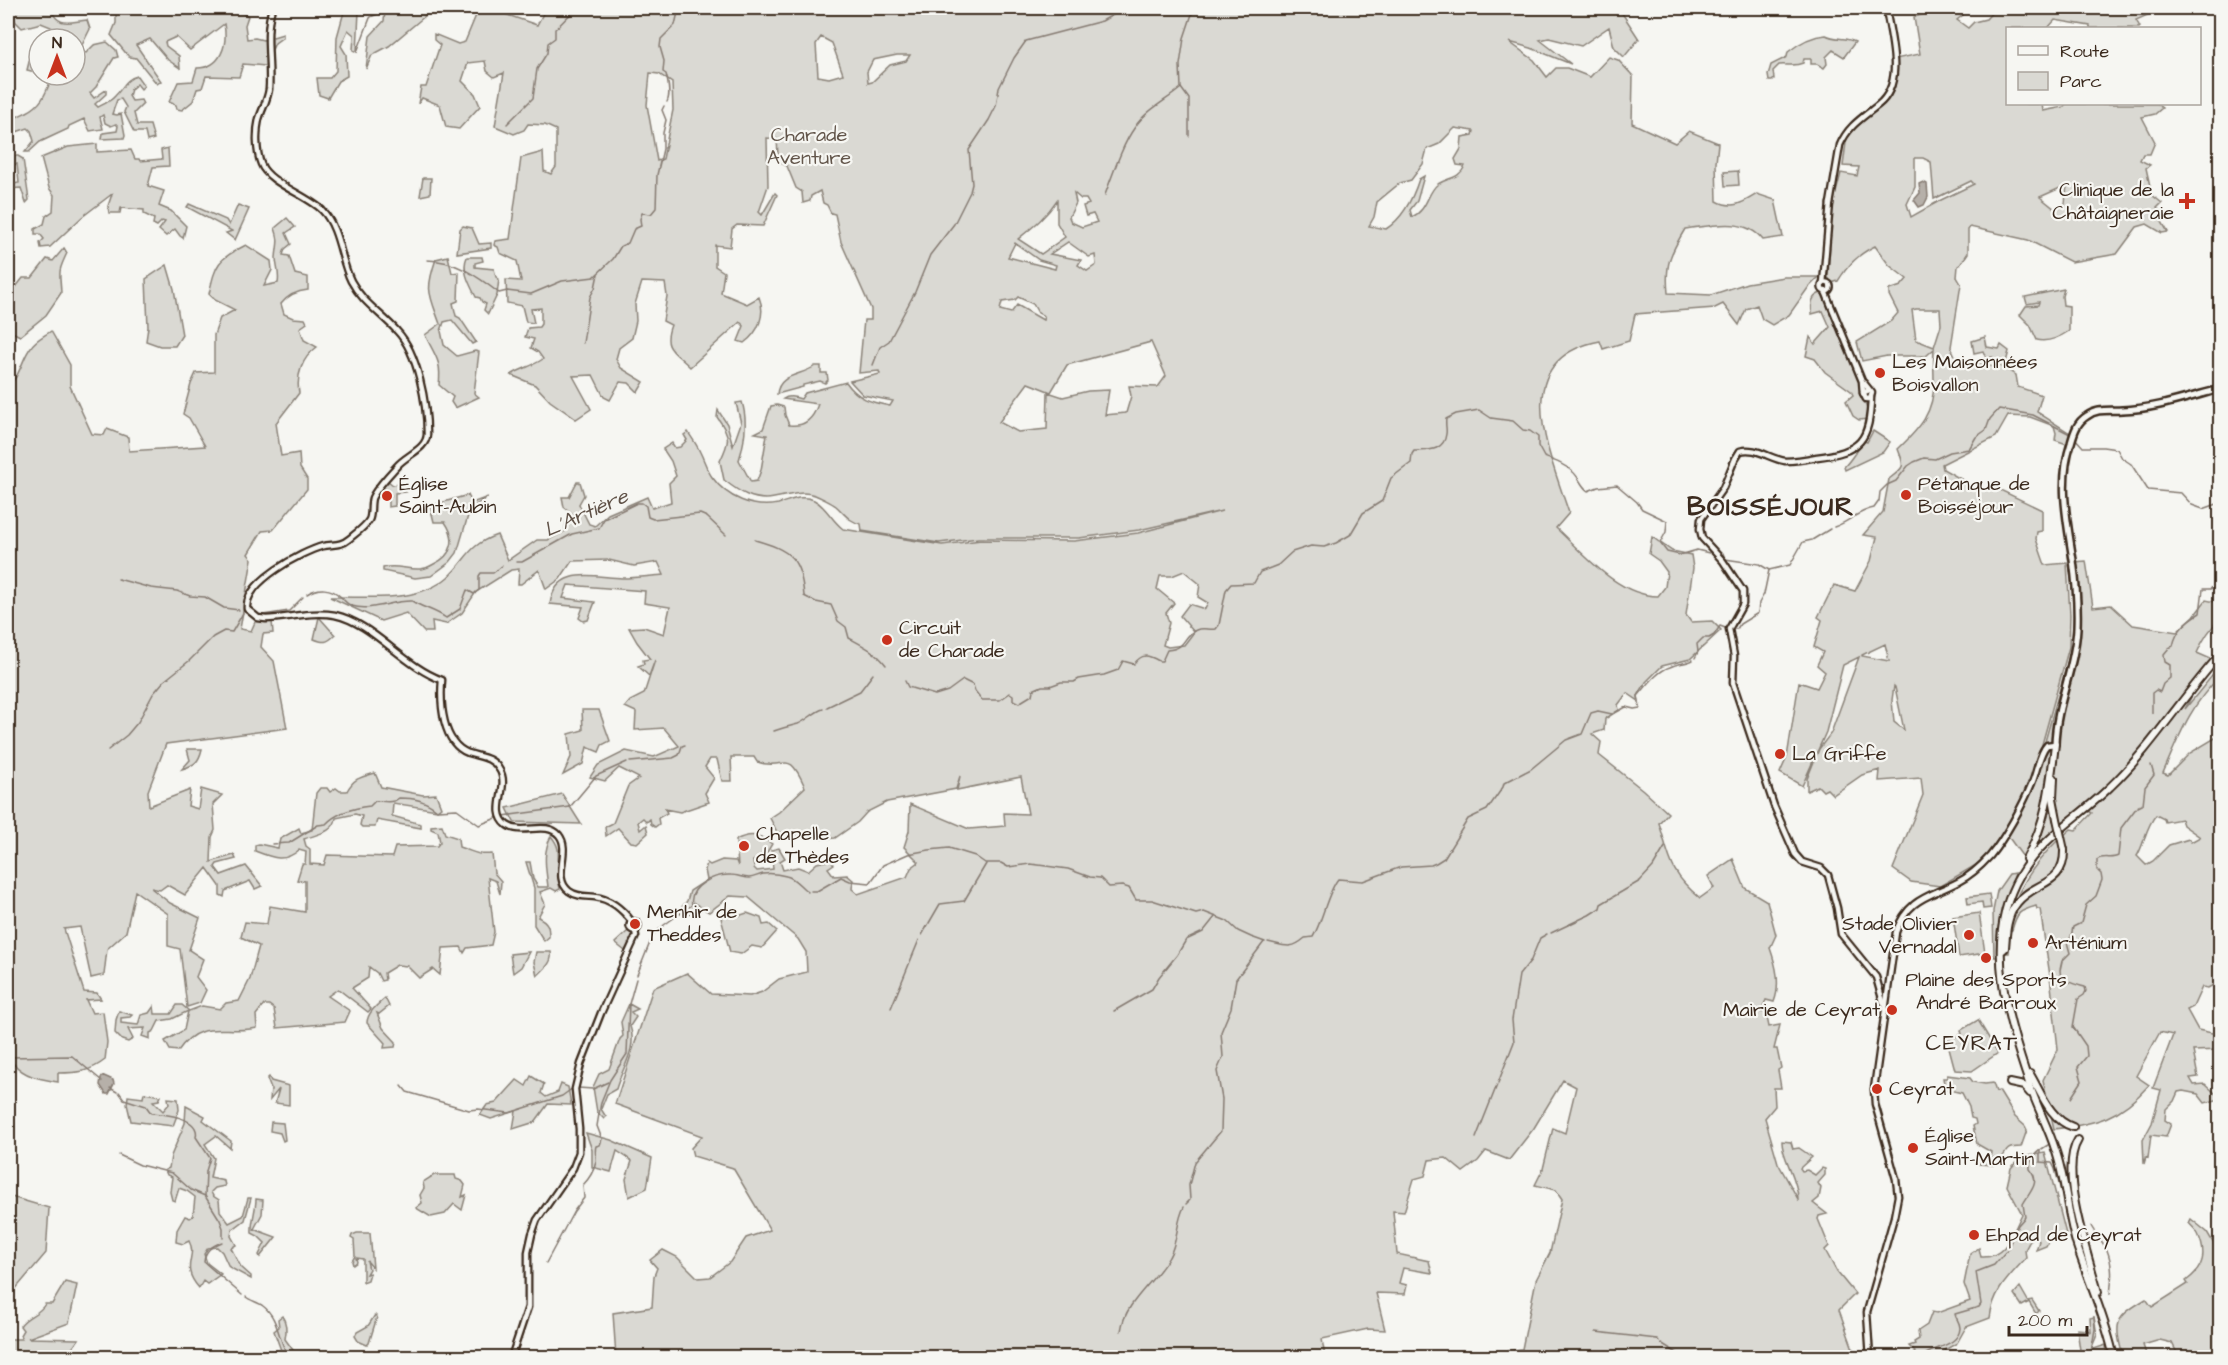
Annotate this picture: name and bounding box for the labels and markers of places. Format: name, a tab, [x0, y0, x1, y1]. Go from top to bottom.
place label: Clinique de la Châtaigneraie	[2052, 176, 2174, 228]
marker: Clinique de la Châtaigneraie	[2178, 192, 2196, 210]
place label: Les Maisonnées Boisvallon	[1892, 348, 2037, 399]
marker: Les Maisonnées Boisvallon	[1873, 366, 1887, 380]
place label: Église Saint-Aubin	[399, 470, 497, 521]
place label: Pétanque de Boisséjour	[1918, 470, 2030, 521]
marker: Pétanque de Boisséjour	[1899, 488, 1913, 502]
marker: Église Saint-Aubin	[380, 489, 394, 503]
place label: Circuit de Charade	[899, 614, 1005, 665]
marker: Circuit de Charade	[880, 633, 894, 647]
place label: La Griffe	[1792, 740, 1887, 768]
marker: La Griffe	[1773, 747, 1787, 761]
place label: Chapelle de Thèdes	[756, 820, 849, 871]
marker: Chapelle de Thèdes	[737, 839, 751, 853]
place label: Menhir de Theddes	[647, 898, 738, 949]
place label: Stade Olivier Vernadal	[1842, 910, 1957, 961]
marker: Menhir de Theddes	[628, 917, 642, 931]
marker: Stade Olivier Vernadal	[1962, 928, 1976, 942]
place label: Arténium	[2045, 929, 2127, 957]
marker: Arténium	[2026, 936, 2040, 950]
marker: Plaine des Sports André Barroux	[1979, 951, 1993, 965]
place label: Plaine des Sports André Barroux	[1905, 966, 2067, 1017]
place label: Mairie de Ceyrat	[1723, 996, 1880, 1025]
marker: Mairie de Ceyrat	[1885, 1003, 1899, 1017]
place label: Ceyrat	[1889, 1075, 1954, 1104]
marker: Ceyrat	[1870, 1082, 1884, 1096]
place label: Église Saint-Martin	[1925, 1122, 2034, 1173]
marker: Église Saint-Martin	[1906, 1141, 1920, 1155]
place label: Ehpad de Ceyrat	[1986, 1221, 2142, 1250]
marker: Ehpad de Ceyrat	[1967, 1228, 1981, 1242]

